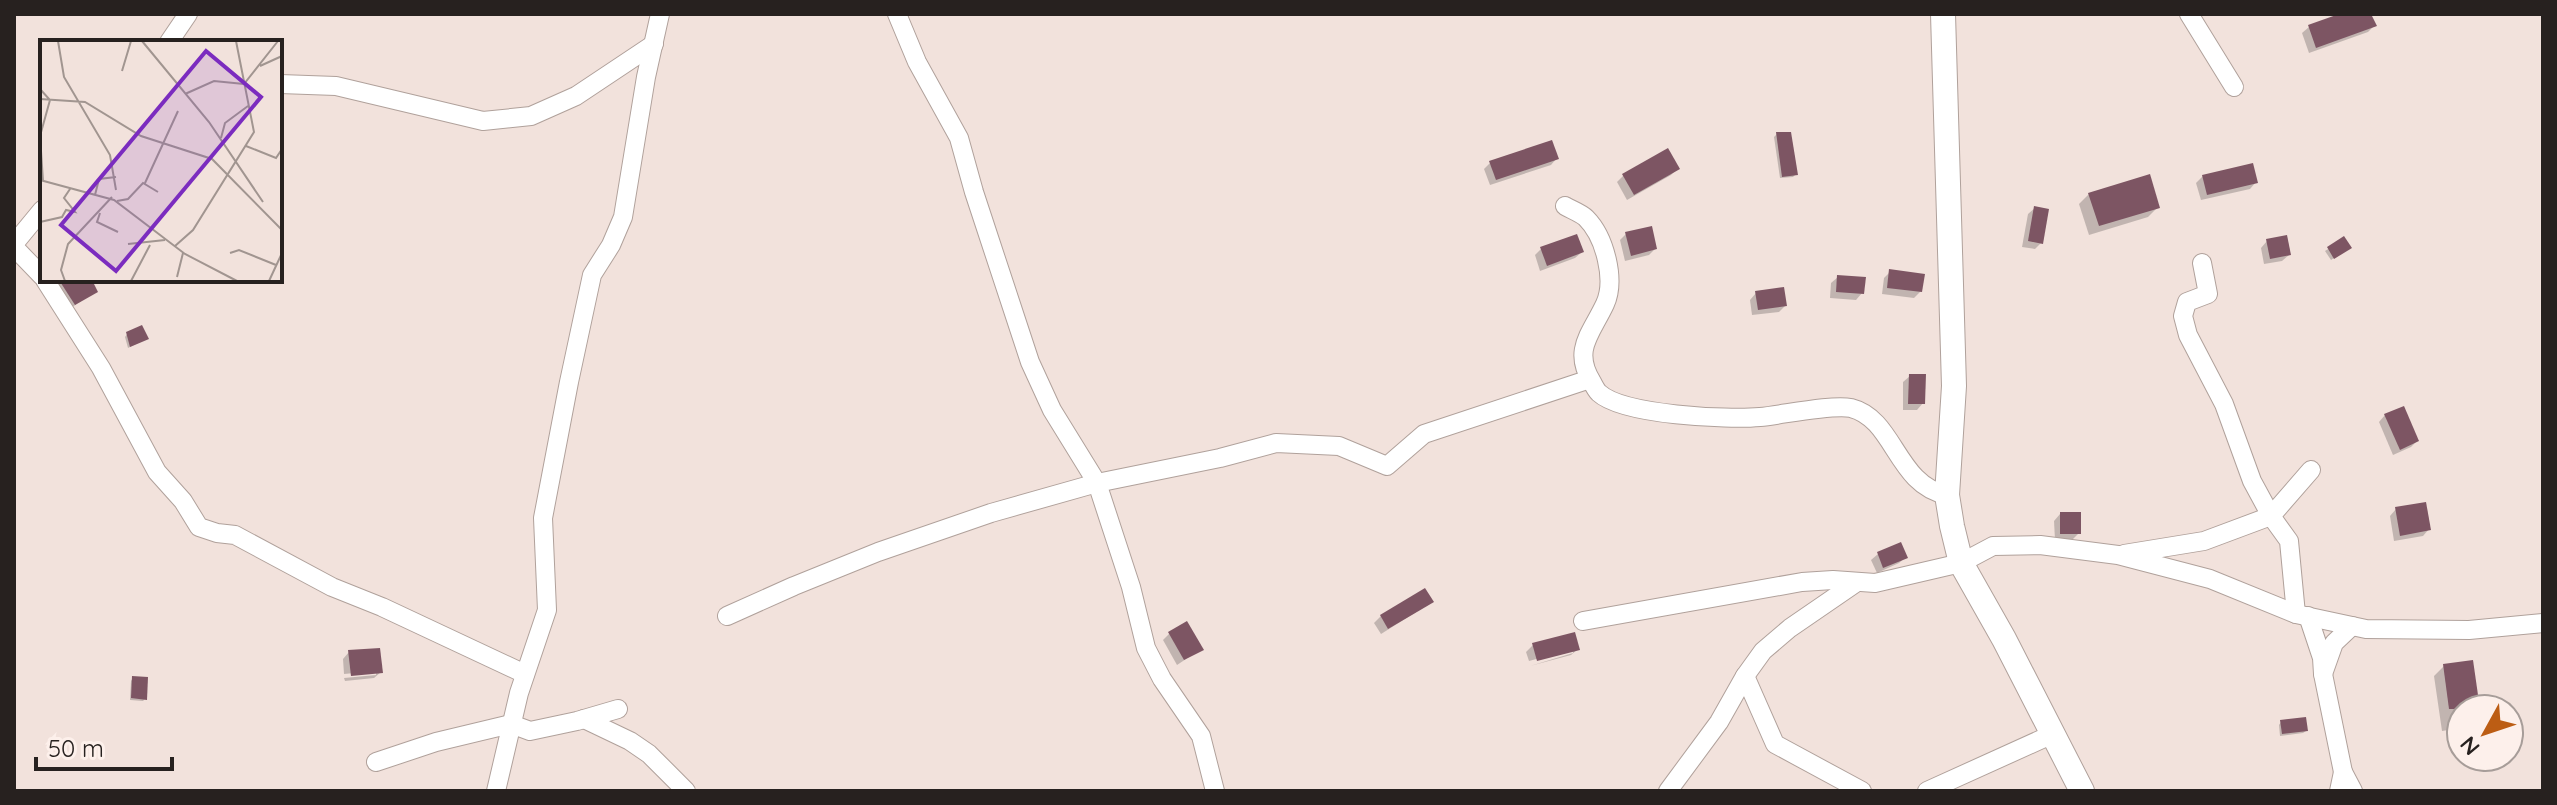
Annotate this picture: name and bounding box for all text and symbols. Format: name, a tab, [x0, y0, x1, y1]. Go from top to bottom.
inset map	[40, 40, 282, 282]
north arrow	[2445, 693, 2525, 773]
scale bar	[36, 721, 172, 771]
text: N	[2454, 731, 2486, 761]
text: 50 m	[48, 733, 104, 763]

